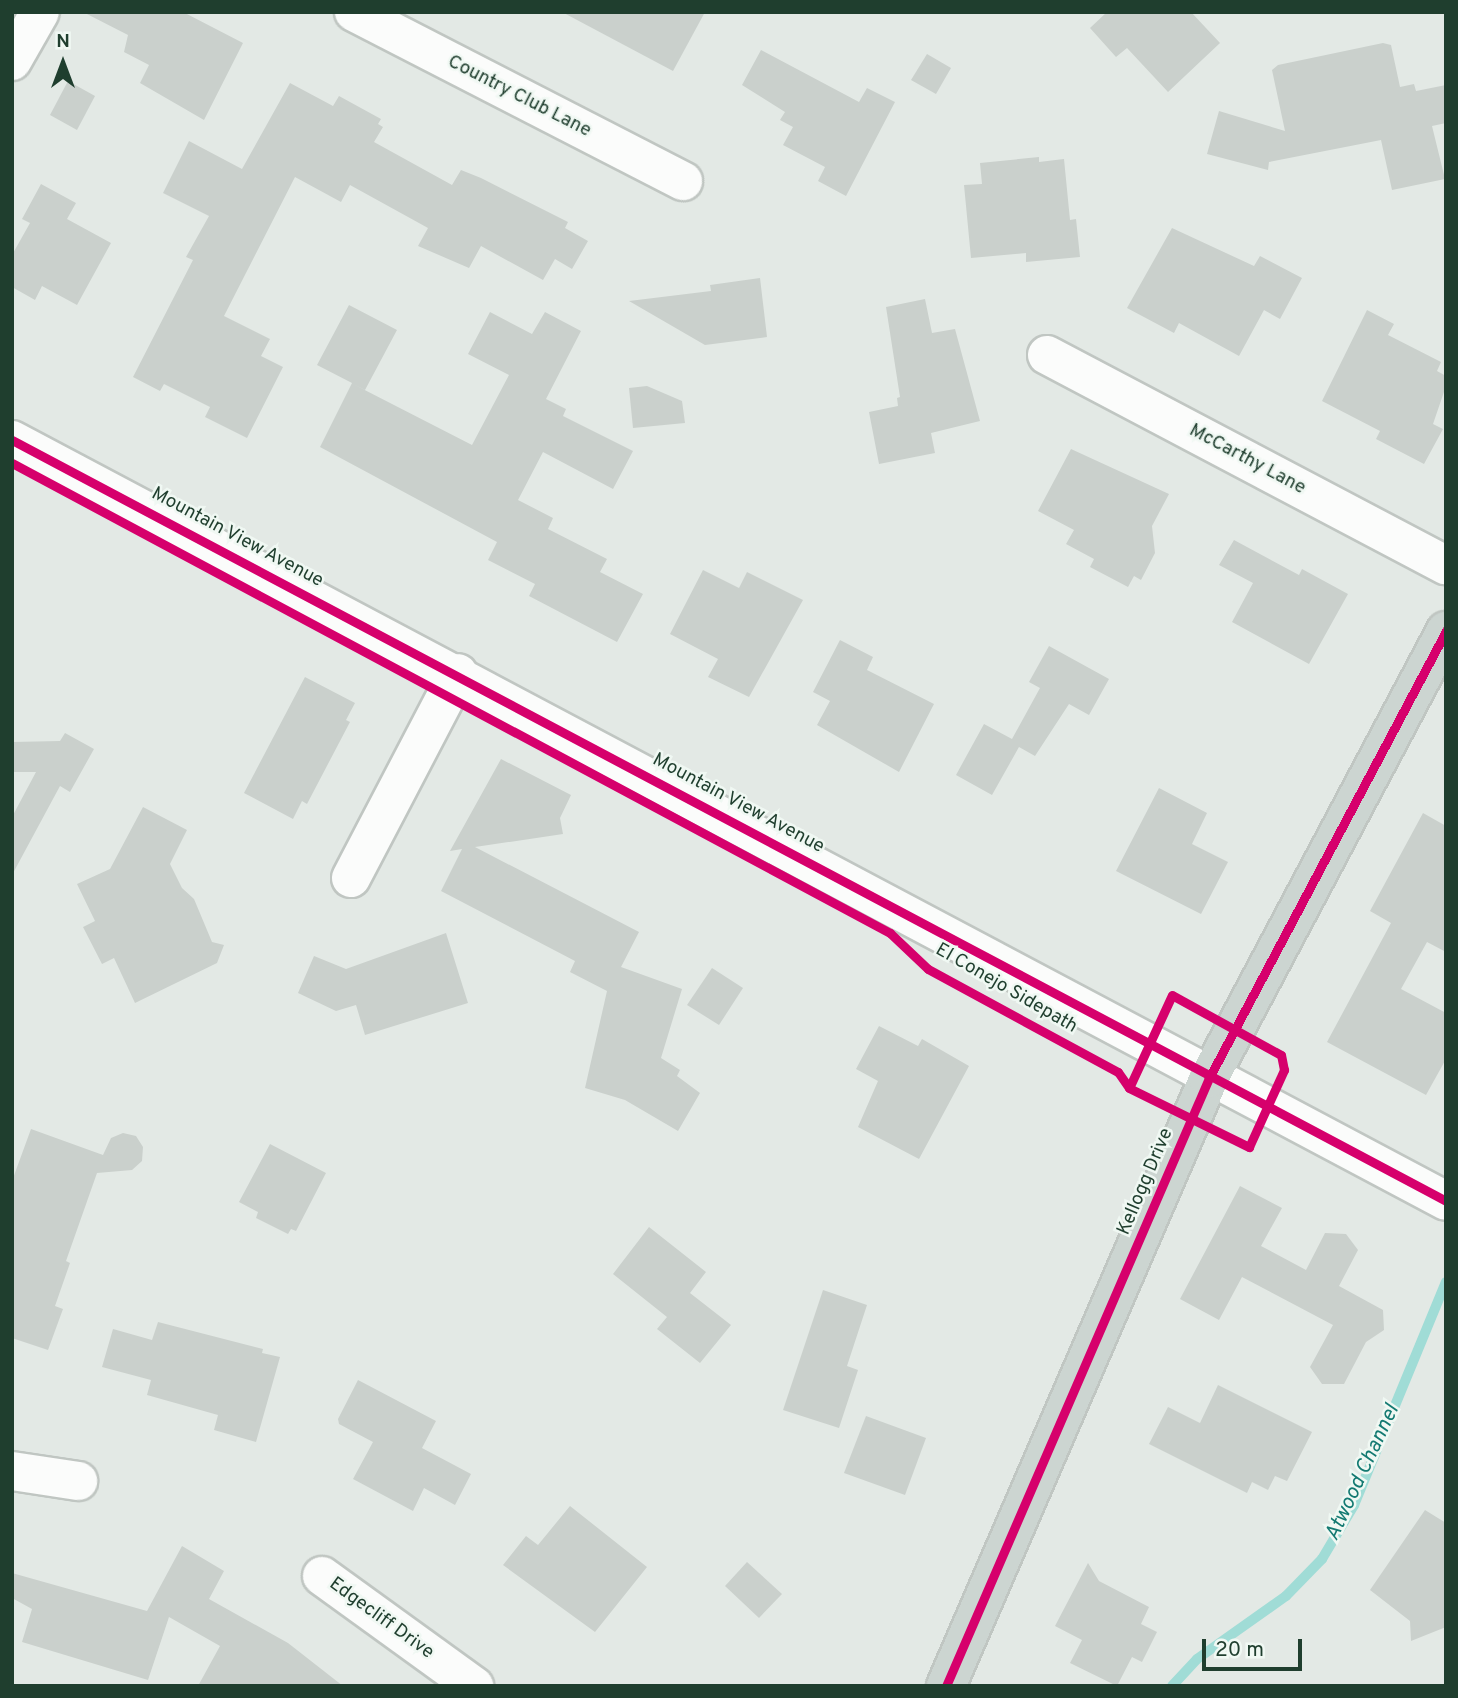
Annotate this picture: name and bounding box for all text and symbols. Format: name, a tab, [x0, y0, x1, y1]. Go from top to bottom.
north arrow	[28, 28, 98, 98]
text: N	[56, 30, 70, 54]
street label: Country Club Lane	[443, 51, 595, 143]
street label: McCarthy Lane	[1185, 420, 1309, 500]
street label: Mountain View Avenue	[146, 483, 328, 593]
street label: Mountain View Avenue	[647, 749, 829, 859]
street label: El Conejo Sidepath	[931, 939, 1081, 1039]
street label: Kellogg Drive	[1113, 1125, 1179, 1239]
water label: Atwood Channel	[1320, 1401, 1406, 1545]
street label: Edgecliff Drive	[324, 1573, 438, 1665]
scale bar	[1206, 1624, 1306, 1668]
text: 20 m	[1215, 1637, 1264, 1664]

